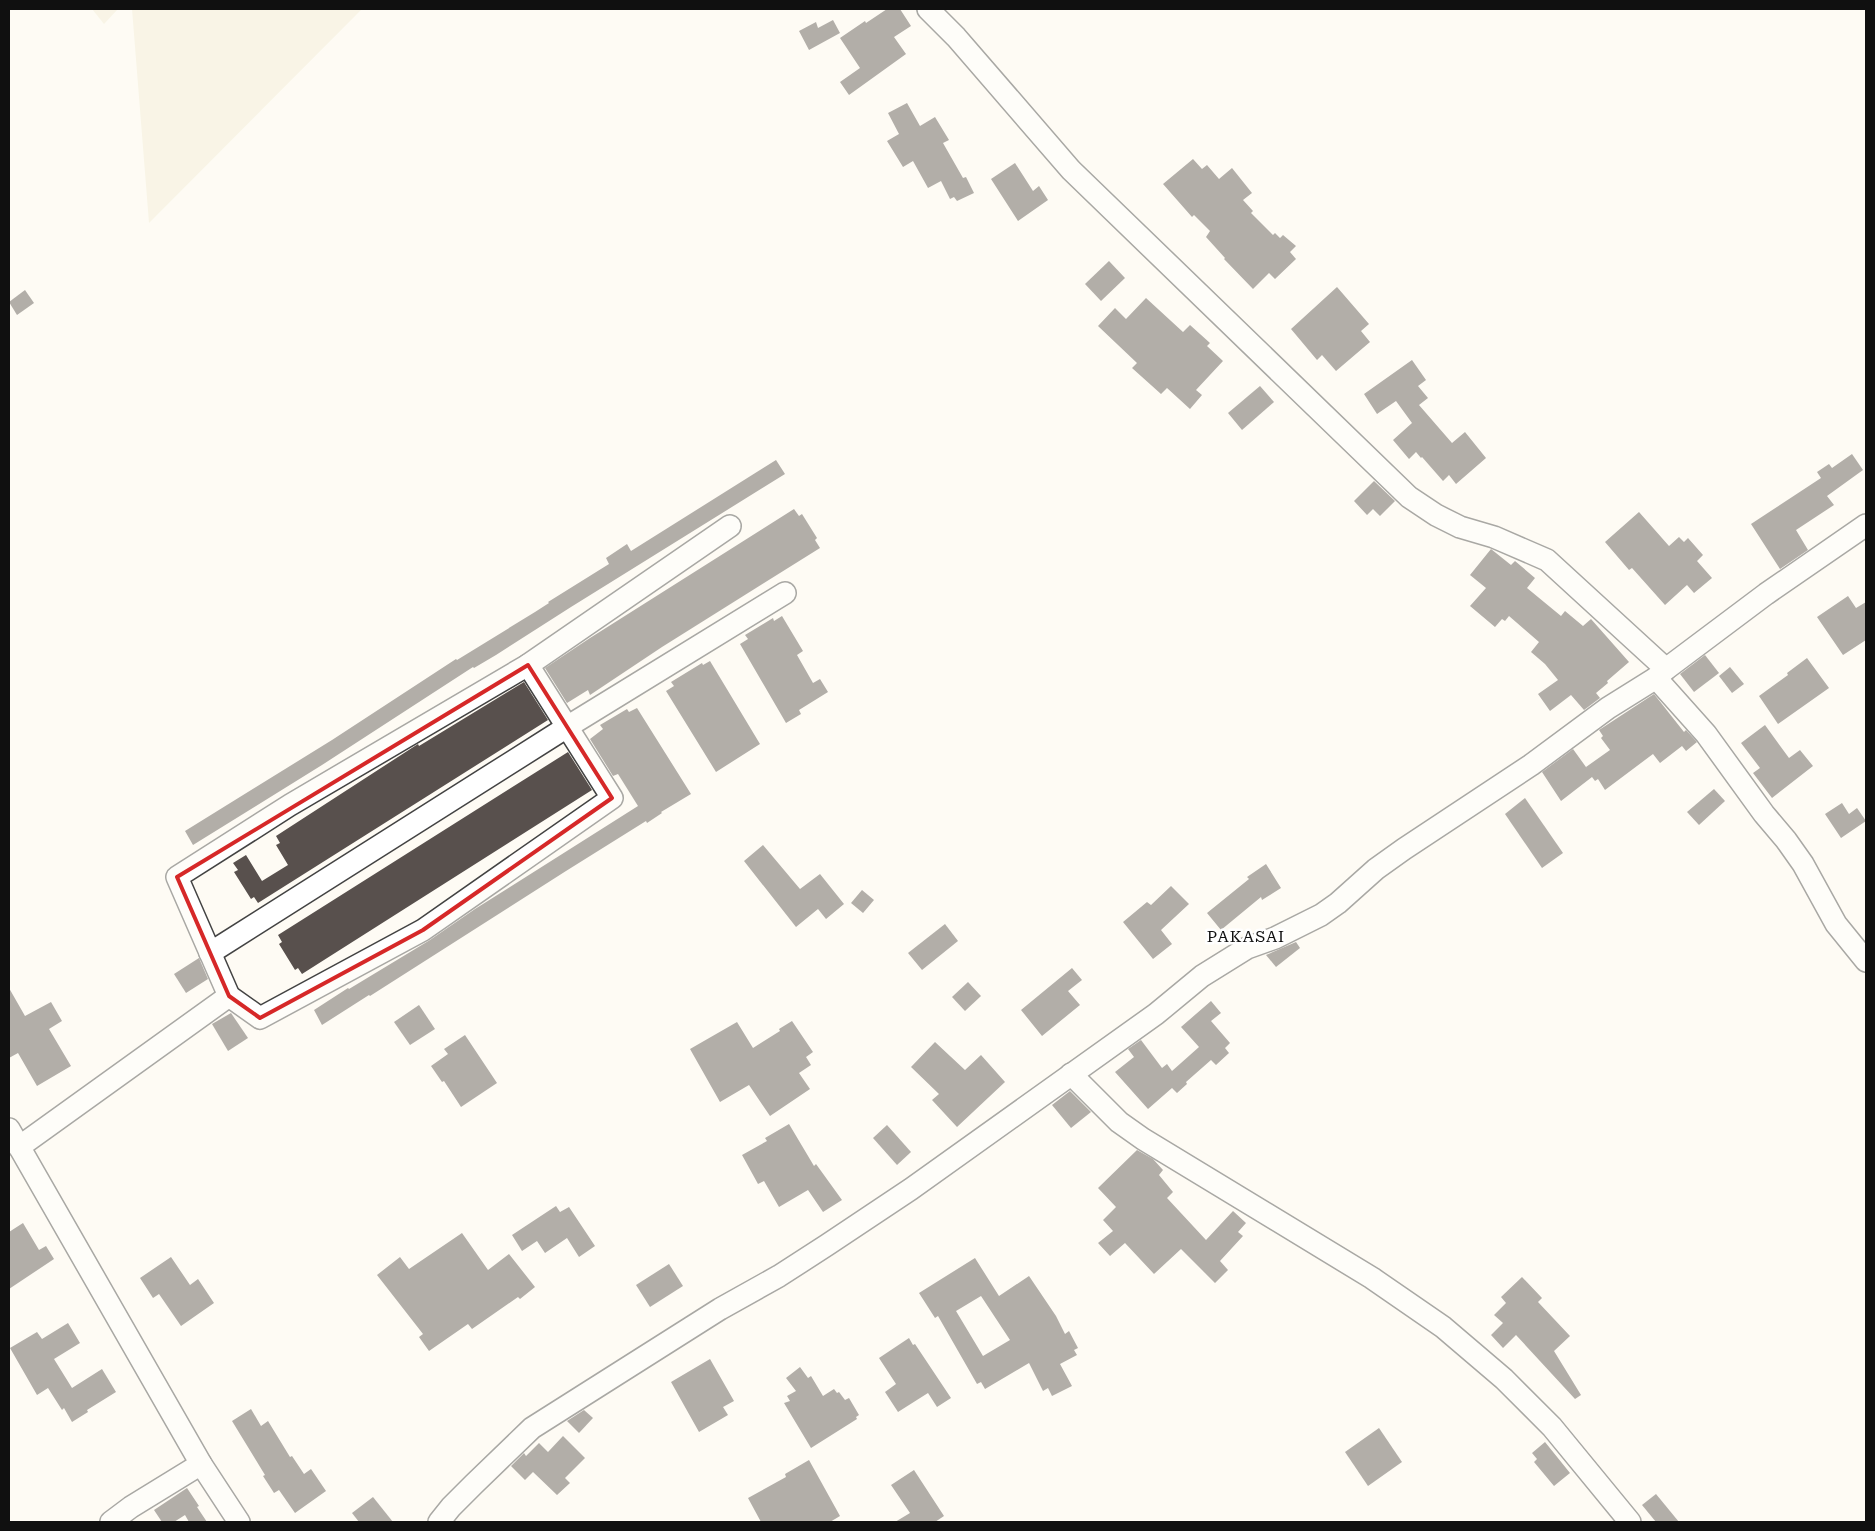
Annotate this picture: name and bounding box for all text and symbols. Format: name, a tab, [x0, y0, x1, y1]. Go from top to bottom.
district label: PAKASAI	[1207, 927, 1285, 946]

